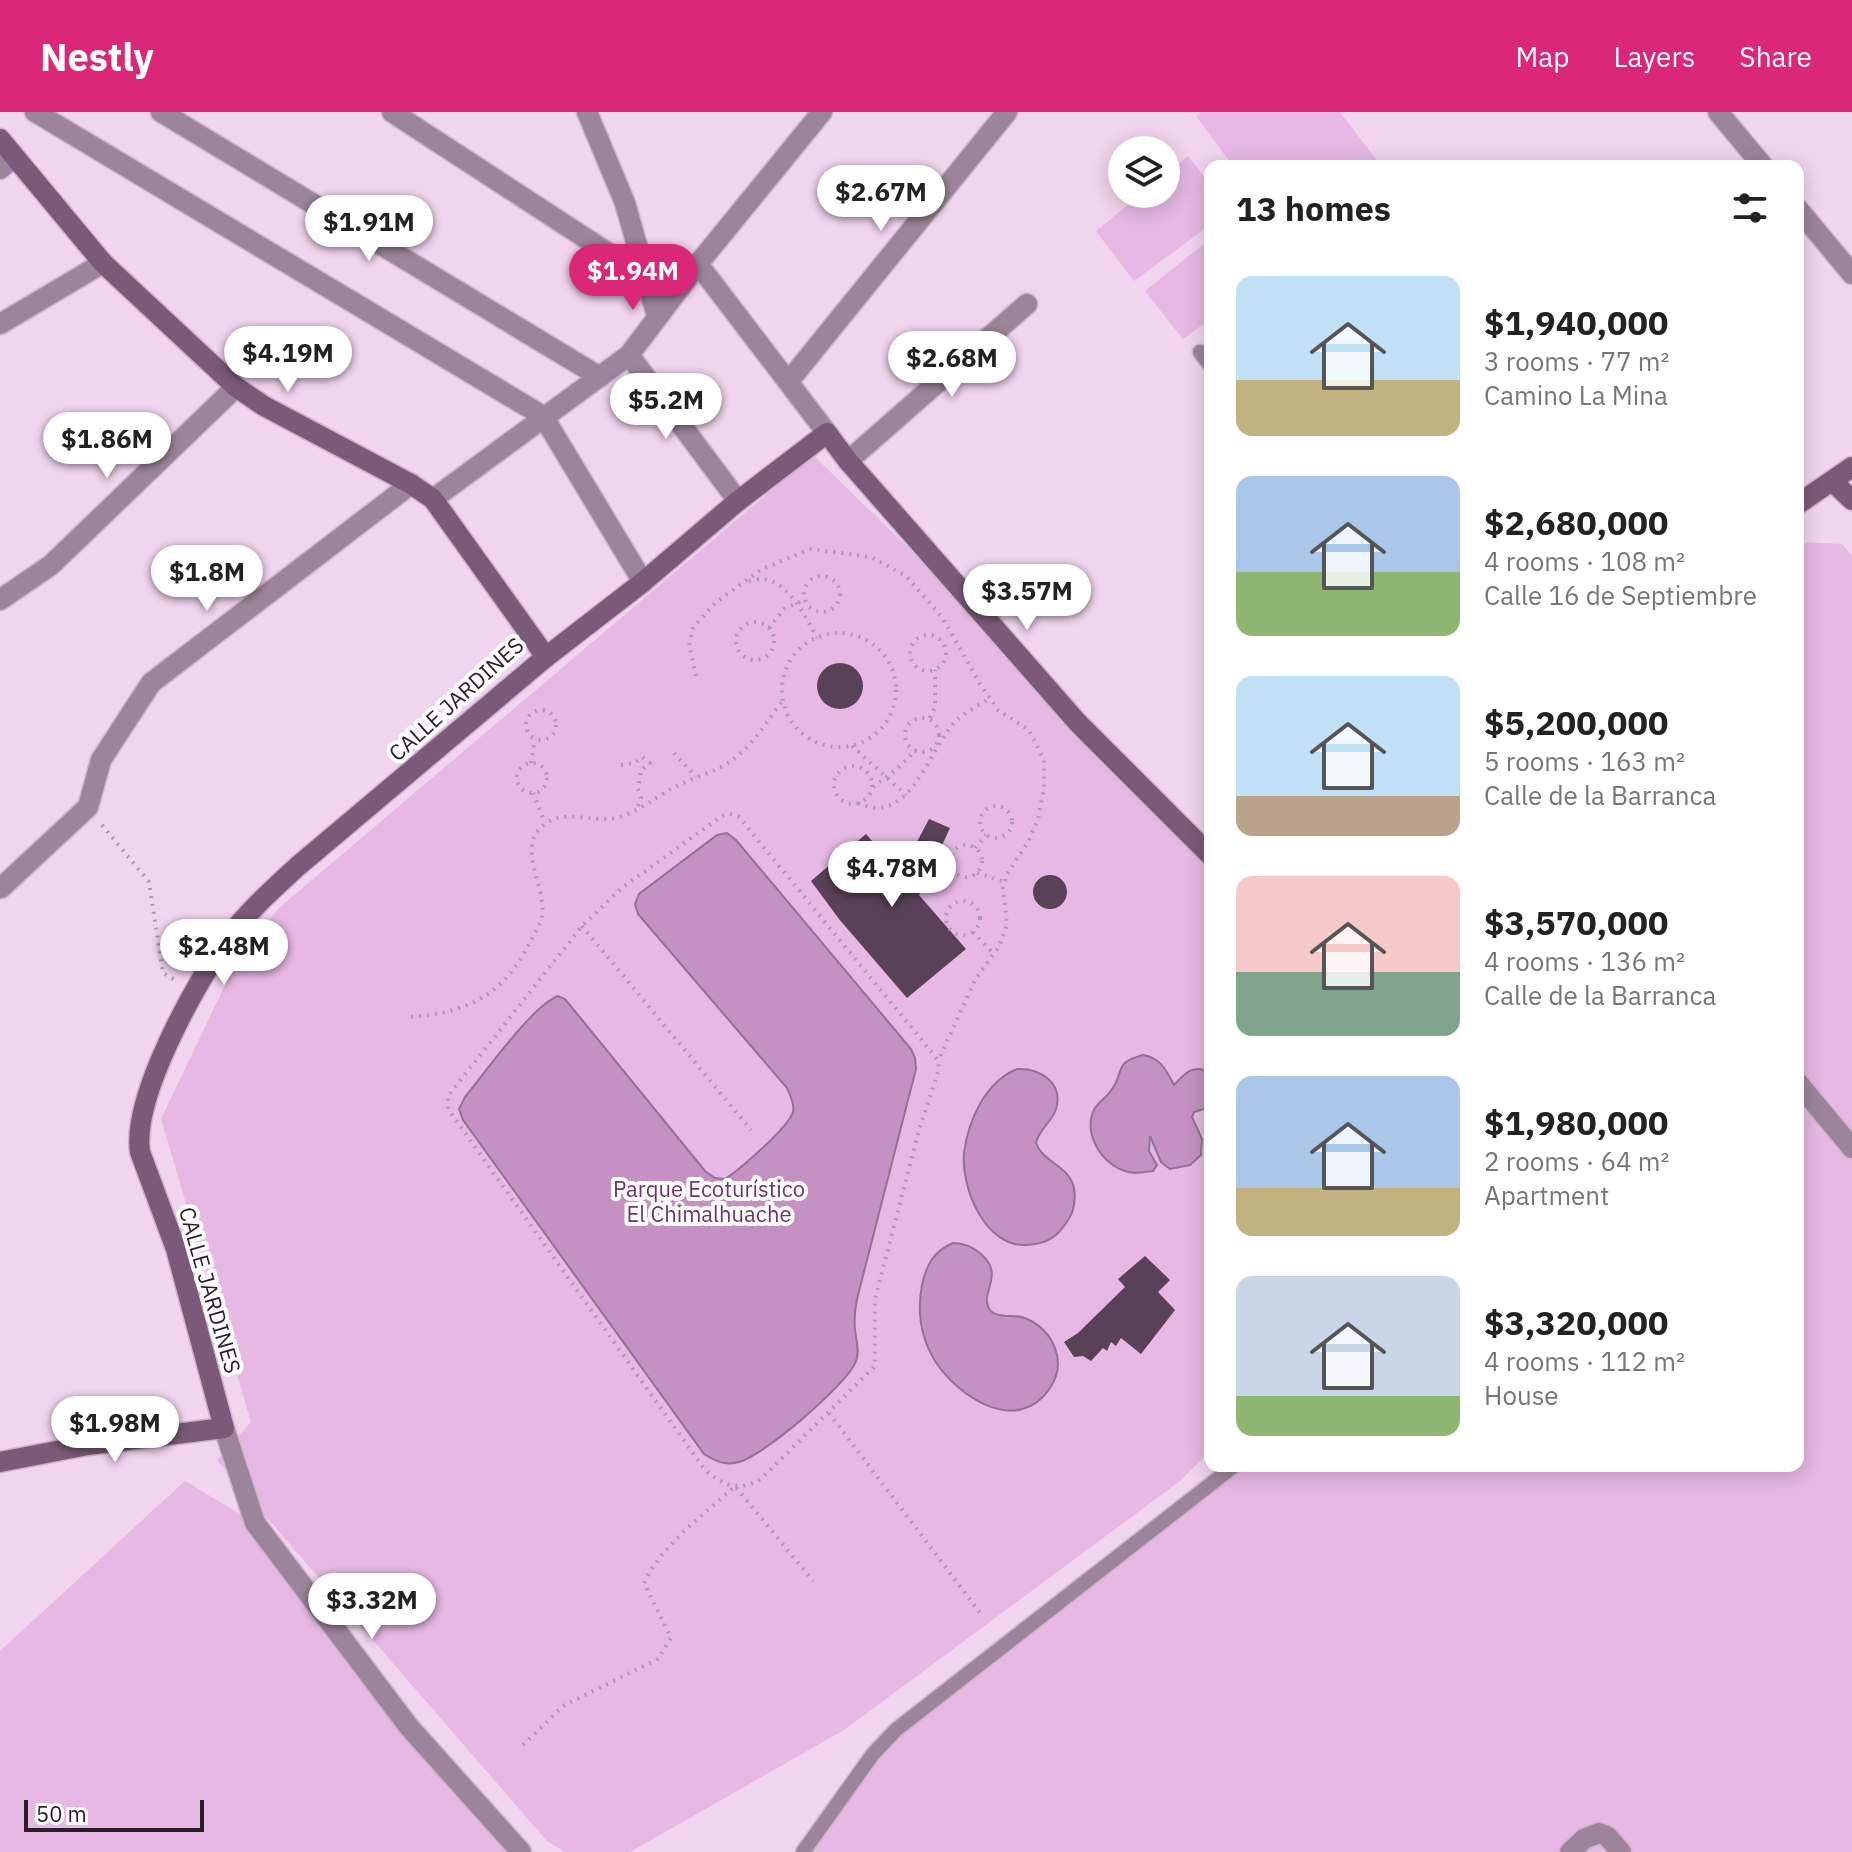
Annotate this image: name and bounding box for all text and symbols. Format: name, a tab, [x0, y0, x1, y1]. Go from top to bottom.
text: Nestly	[40, 32, 154, 81]
text: Map	[1515, 38, 1569, 75]
text: Layers	[1613, 38, 1695, 75]
text: Share	[1739, 38, 1812, 75]
map controls	[1108, 136, 1180, 208]
button: layers	[1108, 136, 1180, 208]
pin: $2.67M	[816, 165, 946, 233]
text: $2.67M	[835, 174, 927, 208]
text: 13 homes	[1236, 186, 1391, 230]
icon: filters	[1728, 186, 1772, 230]
pin: $1.91M	[304, 195, 434, 263]
text: $1.91M	[323, 204, 415, 238]
pin: $1.94M	[568, 244, 698, 312]
text: $1.94M	[587, 253, 679, 287]
text: $1,940,000	[1484, 300, 1668, 344]
icon: home	[1300, 308, 1396, 404]
pin: $4.19M	[223, 326, 353, 394]
pin: $2.68M	[887, 331, 1017, 399]
text: $4.19M	[242, 335, 334, 369]
text: $2.68M	[906, 340, 998, 374]
text: 3 rooms · 77 m²	[1484, 344, 1669, 378]
pin: $5.2M	[610, 373, 722, 441]
text: Camino La Mina	[1484, 378, 1668, 412]
text: $5.2M	[628, 382, 704, 416]
pin: $1.86M	[42, 412, 172, 480]
text: $1.86M	[61, 421, 153, 455]
text: $2,680,000	[1484, 500, 1668, 544]
icon: home	[1300, 508, 1396, 604]
text: 4 rooms · 108 m²	[1484, 544, 1685, 578]
pin: $1.8M	[151, 545, 263, 613]
text: $1.8M	[169, 554, 245, 588]
pin: $3.57M	[962, 564, 1092, 632]
text: $3.57M	[981, 573, 1073, 607]
text: Calle 16 de Septiembre	[1484, 578, 1757, 612]
street label: CALLE JARDINES	[382, 630, 529, 767]
text: $5,200,000	[1484, 700, 1668, 744]
icon: home	[1300, 708, 1396, 804]
text: 5 rooms · 163 m²	[1484, 744, 1685, 778]
text: Calle de la Barranca	[1484, 778, 1717, 812]
pin: $4.78M	[827, 841, 957, 909]
text: $4.78M	[846, 850, 938, 884]
text: $3,570,000	[1484, 900, 1668, 944]
icon: home	[1300, 908, 1396, 1004]
pin: $2.48M	[159, 919, 289, 987]
text: $2.48M	[178, 928, 270, 962]
text: 4 rooms · 136 m²	[1484, 944, 1685, 978]
text: Calle de la Barranca	[1484, 978, 1717, 1012]
text: $1,980,000	[1484, 1100, 1668, 1144]
icon: home	[1300, 1108, 1396, 1204]
text: 2 rooms · 64 m²	[1484, 1144, 1669, 1178]
park label: Parque Ecoturístico El Chimalhuache	[613, 1174, 805, 1228]
text: Apartment	[1484, 1178, 1609, 1212]
street label: CALLE JARDINES	[173, 1203, 248, 1376]
text: $3,320,000	[1484, 1300, 1668, 1344]
icon: home	[1300, 1308, 1396, 1404]
text: 4 rooms · 112 m²	[1484, 1344, 1685, 1378]
text: House	[1484, 1378, 1559, 1412]
pin: $1.98M	[50, 1396, 180, 1464]
text: $1.98M	[69, 1405, 161, 1439]
pin: $3.32M	[307, 1573, 437, 1641]
text: $3.32M	[326, 1582, 418, 1616]
scale bar	[24, 1796, 204, 1832]
text: 50 m	[36, 1799, 87, 1828]

